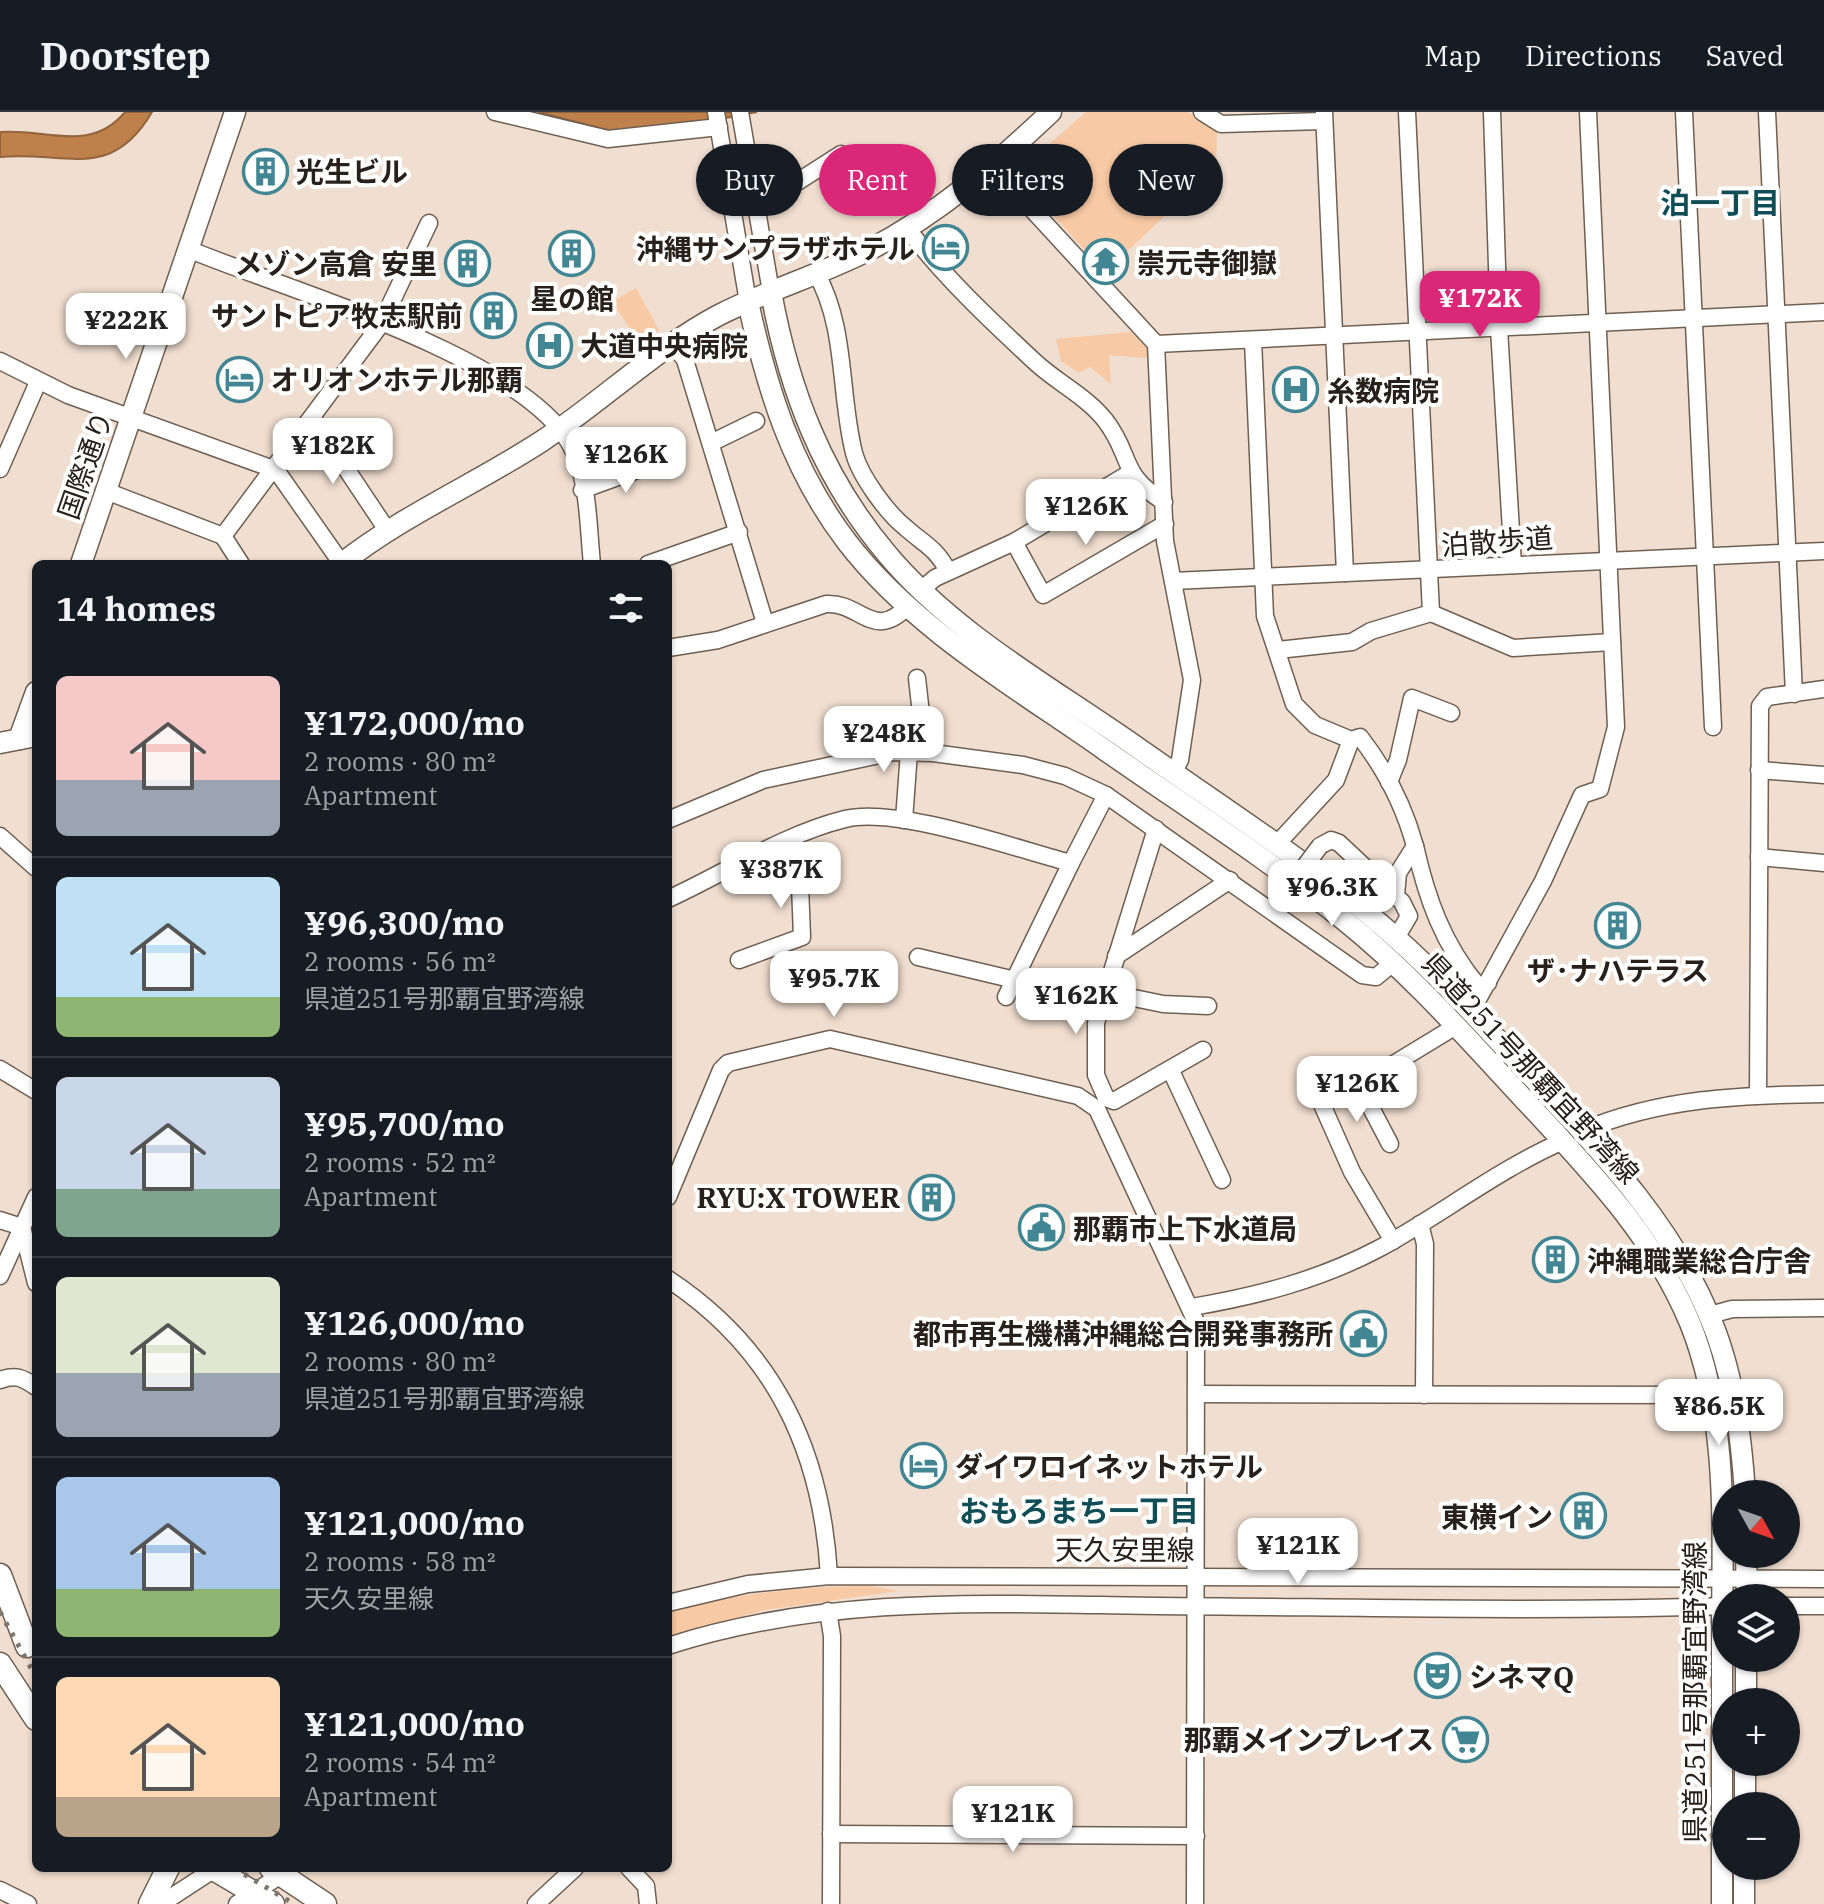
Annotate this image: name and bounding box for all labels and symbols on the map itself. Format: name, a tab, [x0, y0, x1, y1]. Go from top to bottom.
building icon: 光生ビル	[241, 147, 289, 195]
place label: 光生ビル	[296, 153, 408, 190]
district label: 泊一丁目	[1660, 183, 1780, 222]
hotel icon: 沖縄サンプラザホテル	[922, 224, 970, 272]
building icon: 星の館	[548, 229, 596, 277]
place label: 沖縄サンプラザホテル	[636, 230, 915, 267]
temple icon: 崇元寺御嶽	[1082, 238, 1130, 286]
building icon: メゾン高倉 安里	[444, 239, 492, 287]
place label: 崇元寺御嶽	[1137, 244, 1277, 281]
place label: メゾン高倉 安里	[235, 245, 437, 282]
pin: ¥172K	[1424, 271, 1536, 339]
place label: 星の館	[530, 280, 614, 317]
building icon: サントピア牧志駅前	[470, 291, 518, 339]
pin: ¥222K	[70, 293, 182, 361]
place label: サントピア牧志駅前	[211, 297, 463, 334]
hospital icon: 大道中央病院	[525, 321, 573, 369]
place label: 大道中央病院	[580, 327, 748, 364]
hotel icon: オリオンホテル那覇	[216, 355, 264, 403]
place label: オリオンホテル那覇	[271, 361, 523, 398]
hospital icon: 糸数病院	[1272, 366, 1320, 414]
place label: 糸数病院	[1327, 372, 1439, 409]
street label: 国際通り	[49, 406, 121, 524]
pin: ¥182K	[277, 418, 389, 486]
pin: ¥126K	[570, 427, 682, 495]
pin: ¥126K	[1030, 479, 1142, 547]
street label: 泊散歩道	[1440, 519, 1554, 563]
pin: ¥248K	[828, 706, 940, 774]
pin: ¥387K	[725, 842, 837, 910]
pin: ¥96.3K	[1267, 860, 1397, 928]
building icon: ザ･ナハテラス	[1594, 902, 1642, 950]
street label: 県道251号那覇宜野湾線	[1414, 945, 1648, 1191]
pin: ¥95.7K	[769, 951, 899, 1019]
place label: ザ･ナハテラス	[1527, 952, 1709, 989]
pin: ¥162K	[1020, 968, 1132, 1036]
pin: ¥126K	[1301, 1056, 1413, 1124]
building icon: RYU:X TOWER	[907, 1173, 955, 1221]
place label: RYU:X TOWER	[696, 1179, 900, 1216]
public building icon: 那覇市上下水道局	[1018, 1204, 1066, 1252]
place label: 那覇市上下水道局	[1073, 1210, 1297, 1247]
building icon: 沖縄職業総合庁舎	[1532, 1236, 1580, 1284]
place label: 沖縄職業総合庁舎	[1587, 1242, 1811, 1279]
public building icon: 都市再生機構沖縄総合開発事務所	[1340, 1309, 1388, 1357]
place label: 都市再生機構沖縄総合開発事務所	[913, 1315, 1333, 1352]
pin: ¥86.5K	[1654, 1379, 1784, 1447]
hotel icon: ダイワロイネットホテル	[900, 1442, 948, 1490]
place label: ダイワロイネットホテル	[955, 1448, 1263, 1485]
north arrow	[1712, 1480, 1800, 1568]
district label: おもろまち一丁目	[959, 1491, 1199, 1530]
building icon: 東横イン	[1560, 1492, 1608, 1540]
place label: 東横イン	[1441, 1498, 1553, 1535]
pin: ¥121K	[1242, 1518, 1354, 1586]
street label: 天久安里線	[1055, 1531, 1195, 1568]
street label: 県道251号那覇宜野湾線	[1676, 1541, 1713, 1843]
theatre icon: シネマQ	[1414, 1652, 1462, 1700]
place label: シネマQ	[1469, 1658, 1574, 1695]
supermarket icon: 那覇メインプレイス	[1441, 1715, 1489, 1763]
place label: 那覇メインプレイス	[1184, 1721, 1434, 1758]
pin: ¥121K	[957, 1786, 1069, 1854]

